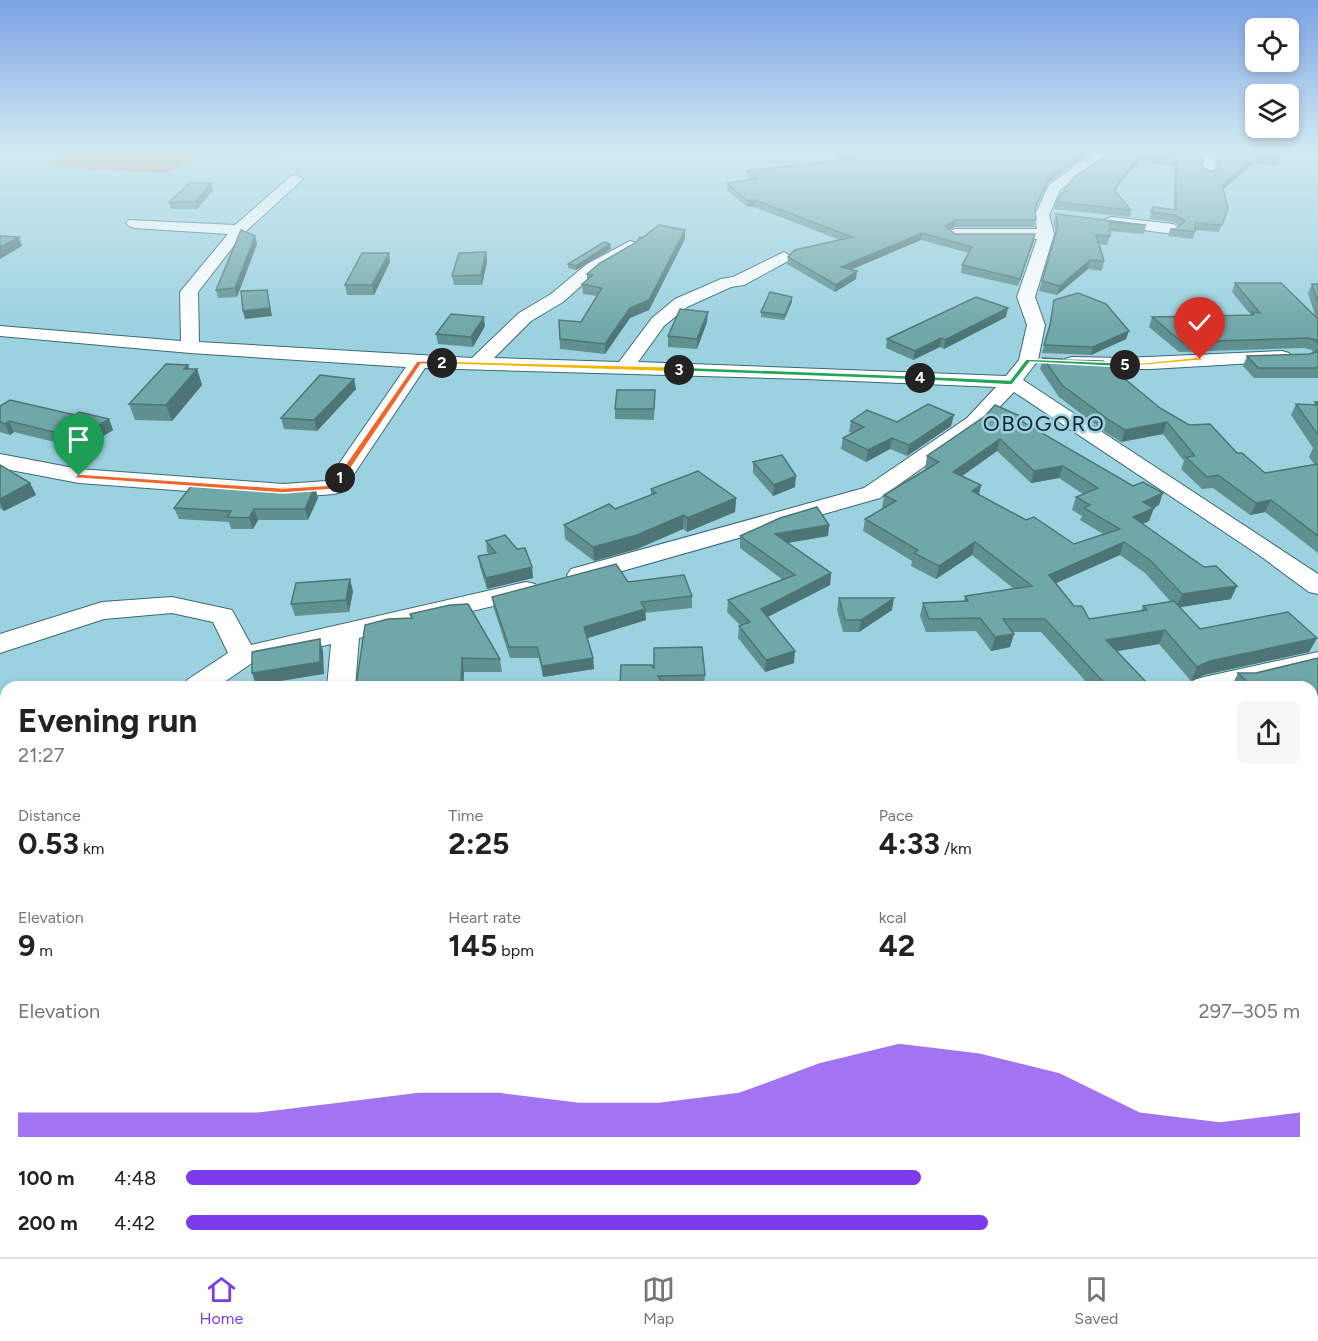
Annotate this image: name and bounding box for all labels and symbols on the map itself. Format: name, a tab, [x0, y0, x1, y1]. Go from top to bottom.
pin	[1174, 297, 1225, 359]
pin: 2	[427, 348, 457, 378]
pin: 5	[1110, 350, 1140, 380]
pin: 3	[664, 355, 694, 385]
pin: 4	[905, 363, 935, 393]
district label: OBOGORO	[983, 410, 1105, 437]
pin	[53, 414, 104, 476]
pin: 1	[325, 463, 355, 493]

